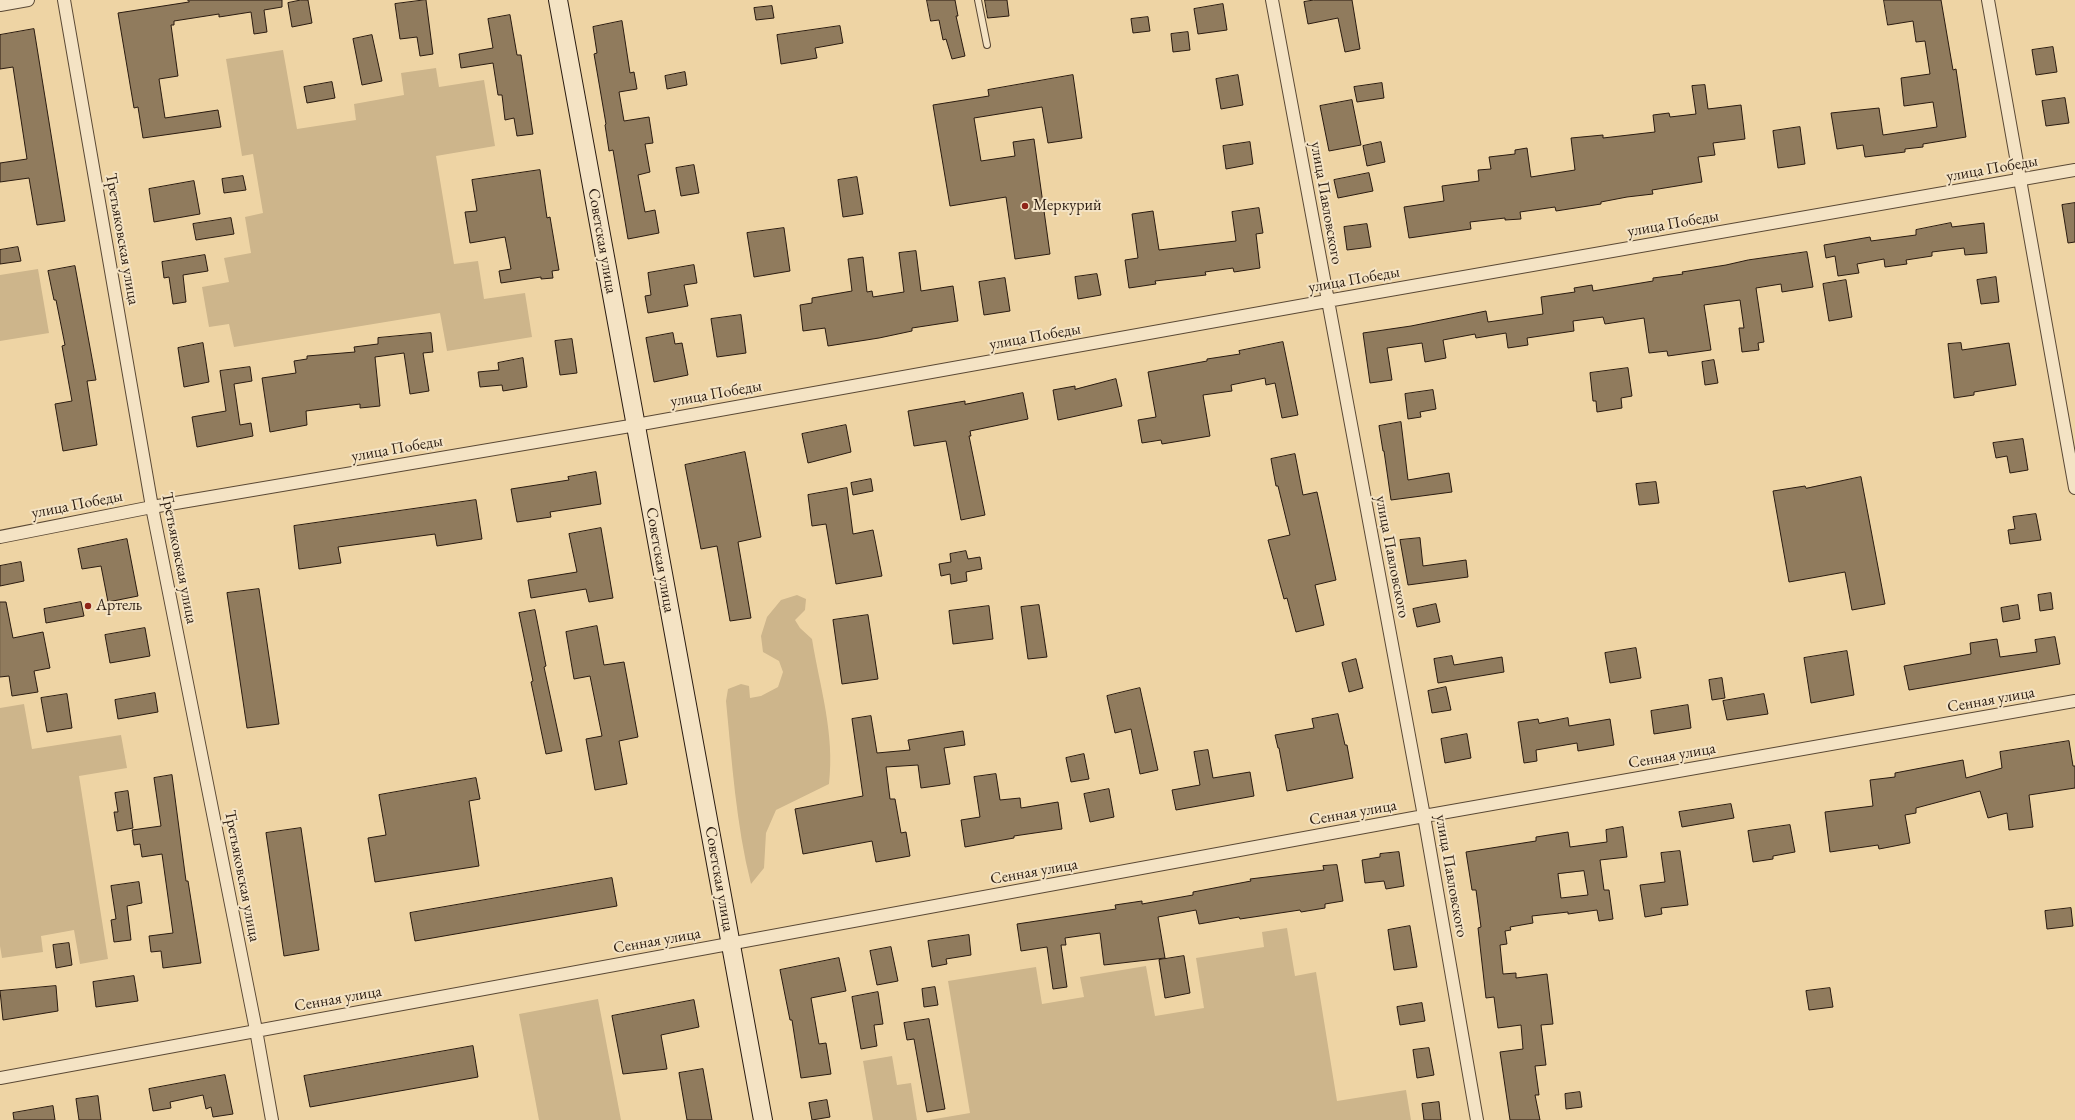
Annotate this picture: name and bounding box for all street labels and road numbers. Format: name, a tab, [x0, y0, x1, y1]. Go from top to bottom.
street label: улица Павловского	[1306, 140, 1346, 266]
street label: улица Победы	[1945, 152, 2039, 186]
street label: Третьяковская улица	[101, 172, 143, 306]
street label: Советская улица	[583, 187, 621, 295]
street label: улица Победы	[1626, 207, 1720, 241]
street label: улица Победы	[1307, 263, 1401, 297]
street label: улица Победы	[988, 320, 1082, 354]
street label: улица Победы	[669, 377, 763, 411]
street label: улица Победы	[350, 432, 444, 466]
street label: улица Победы	[30, 487, 124, 523]
street label: Третьяковская улица	[157, 491, 201, 625]
street label: улица Павловского	[1371, 494, 1413, 620]
street label: Советская улица	[641, 506, 679, 614]
street label: Сенная улица	[1946, 683, 2036, 717]
street label: Сенная улица	[1627, 739, 1717, 773]
street label: Сенная улица	[1308, 796, 1398, 830]
street label: Третьяковская улица	[220, 809, 264, 943]
street label: улица Павловского	[1431, 813, 1471, 939]
street label: Советская улица	[700, 825, 738, 933]
street label: Сенная улица	[989, 855, 1079, 889]
street label: Сенная улица	[612, 924, 702, 958]
street label: Сенная улица	[293, 982, 383, 1016]

